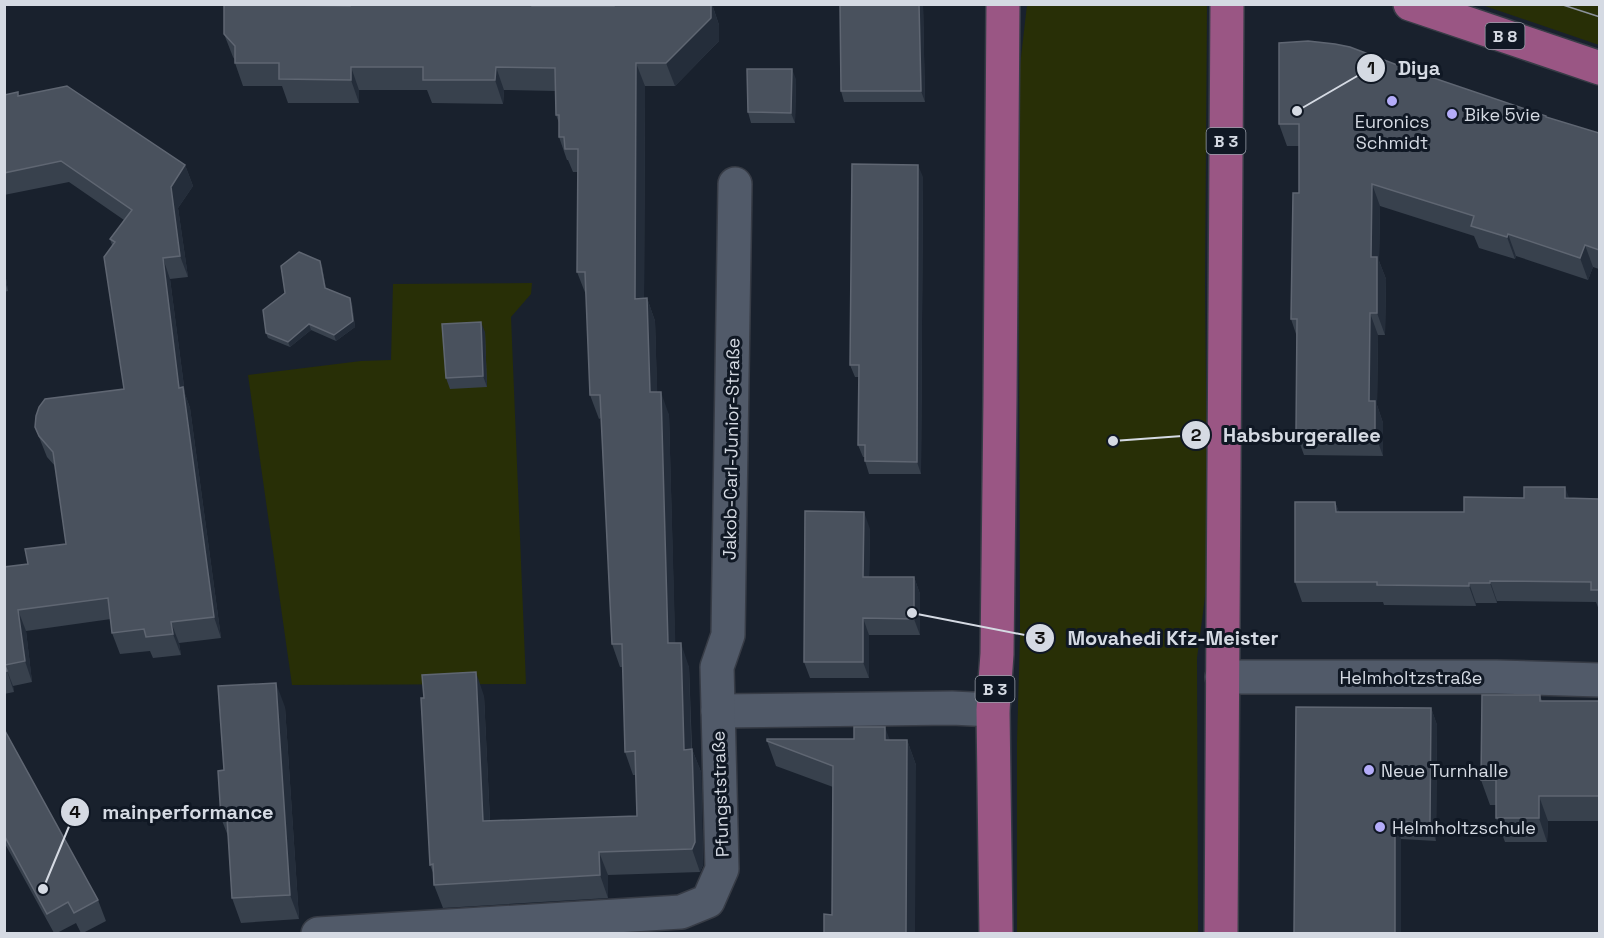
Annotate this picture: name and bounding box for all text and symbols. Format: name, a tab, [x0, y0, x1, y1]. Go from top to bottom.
road number: B 8	[1486, 23, 1524, 49]
callout: Diya	[1356, 49, 1453, 87]
text: Diya	[1398, 55, 1441, 81]
text: 1	[1367, 56, 1375, 79]
marker: Euronics Schmidt	[1385, 94, 1399, 108]
place label: Bike 5vie	[1464, 103, 1540, 126]
marker: Bike 5vie	[1445, 107, 1459, 121]
place label: Euronics Schmidt	[1355, 110, 1429, 154]
road number: B 3	[1206, 128, 1246, 154]
street label: Jakob-Carl-Junior-Straße	[718, 338, 744, 560]
callout: Habsburgerallee	[1181, 416, 1393, 454]
text: Habsburgerallee	[1223, 422, 1381, 448]
text: 2	[1191, 423, 1202, 446]
callout: Movahedi Kfz-Meister	[1025, 619, 1290, 657]
text: Movahedi Kfz-Meister	[1067, 625, 1279, 651]
text: 3	[1035, 626, 1046, 649]
street label: Helmholtzstraße	[1340, 666, 1482, 689]
road number: B 3	[976, 676, 1014, 702]
street label: Pfungststraße	[706, 730, 734, 858]
place label: Neue Turnhalle	[1381, 759, 1508, 782]
marker: Neue Turnhalle	[1362, 763, 1376, 777]
callout: mainperformance	[60, 793, 286, 831]
text: mainperformance	[102, 799, 274, 825]
text: 4	[69, 800, 81, 823]
place label: Helmholtzschule	[1392, 816, 1536, 839]
marker: Helmholtzschule	[1373, 820, 1387, 834]

